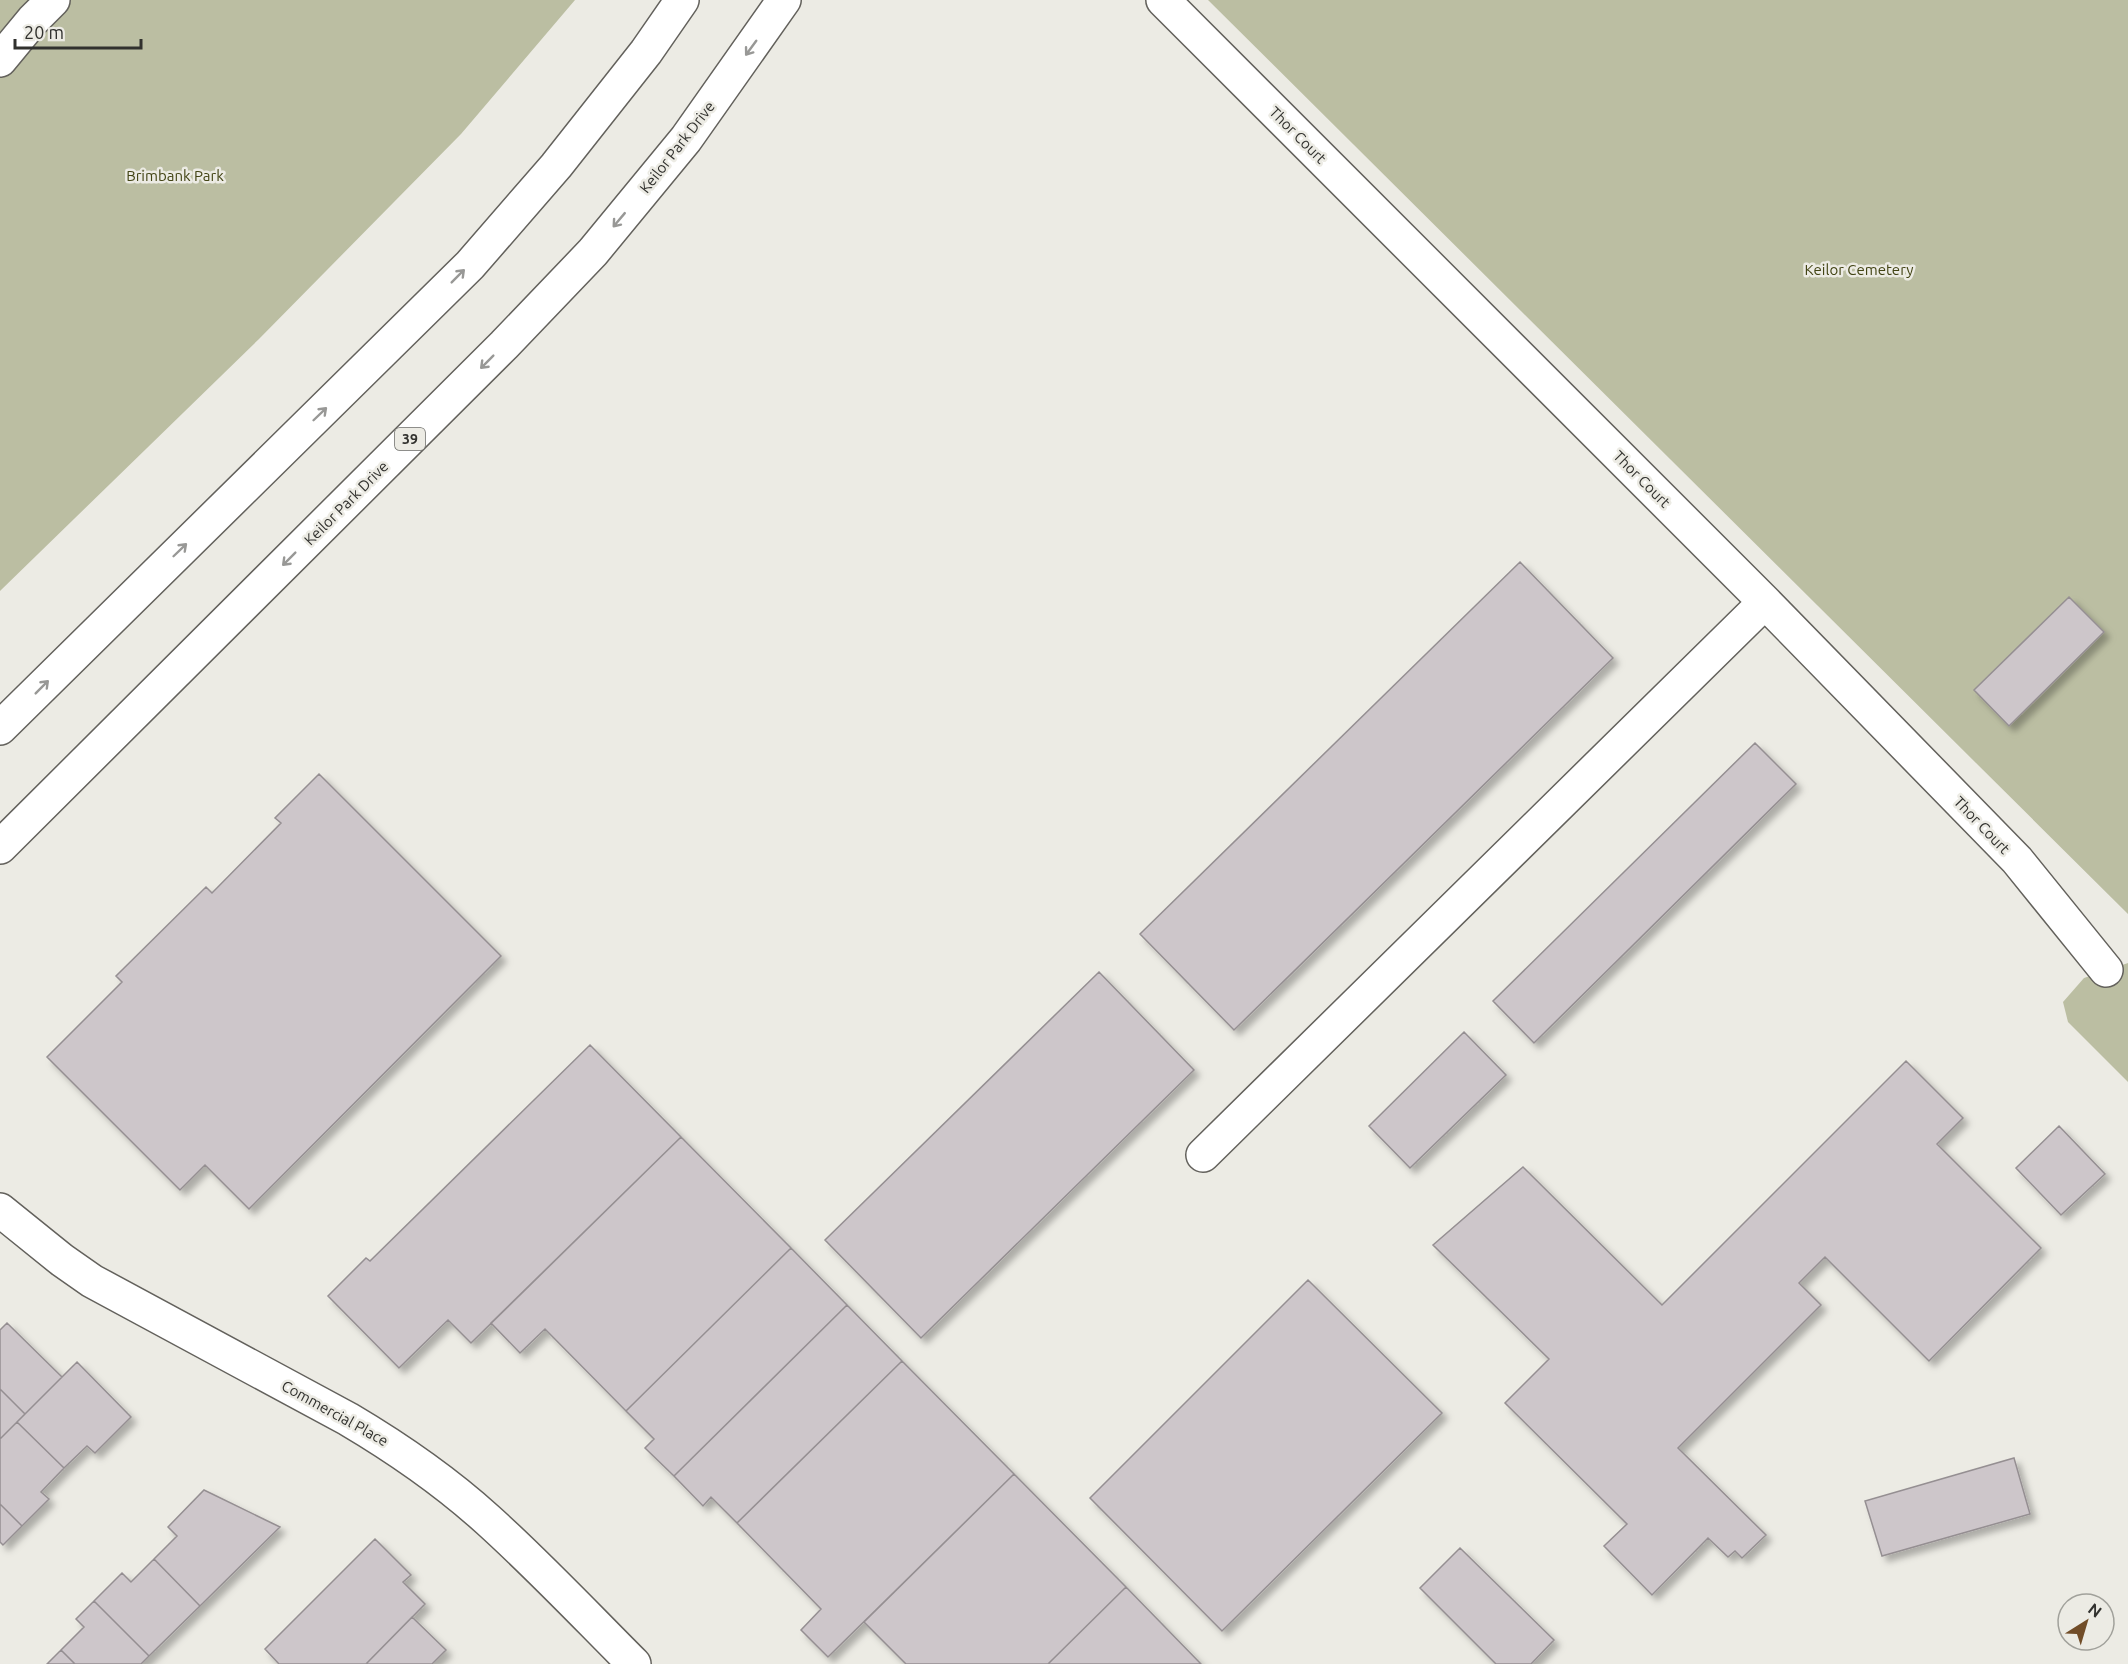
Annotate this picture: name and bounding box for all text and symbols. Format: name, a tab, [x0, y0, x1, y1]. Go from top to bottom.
scale bar	[15, 12, 141, 50]
text: 20 m	[24, 22, 64, 42]
one-way arrow	[745, 40, 757, 56]
street label: Keilor Park Drive	[636, 98, 718, 196]
street label: Thor Court	[1266, 103, 1330, 167]
park label: Brimbank Park	[126, 167, 224, 184]
one-way arrow	[613, 211, 626, 227]
park label: Keilor Cemetery	[1805, 261, 1913, 278]
one-way arrow	[451, 269, 466, 284]
one-way arrow	[479, 355, 494, 370]
one-way arrow	[312, 406, 327, 421]
road number: 39	[395, 428, 425, 450]
street label: Thor Court	[1610, 447, 1674, 511]
street label: Keilor Park Drive	[301, 458, 391, 548]
one-way arrow	[173, 543, 188, 557]
one-way arrow	[282, 552, 297, 567]
one-way arrow	[34, 680, 49, 694]
street label: Thor Court	[1951, 793, 2014, 857]
street label: Commercial Place	[279, 1377, 391, 1449]
north arrow	[2056, 1592, 2116, 1652]
text: N	[2085, 1599, 2105, 1621]

